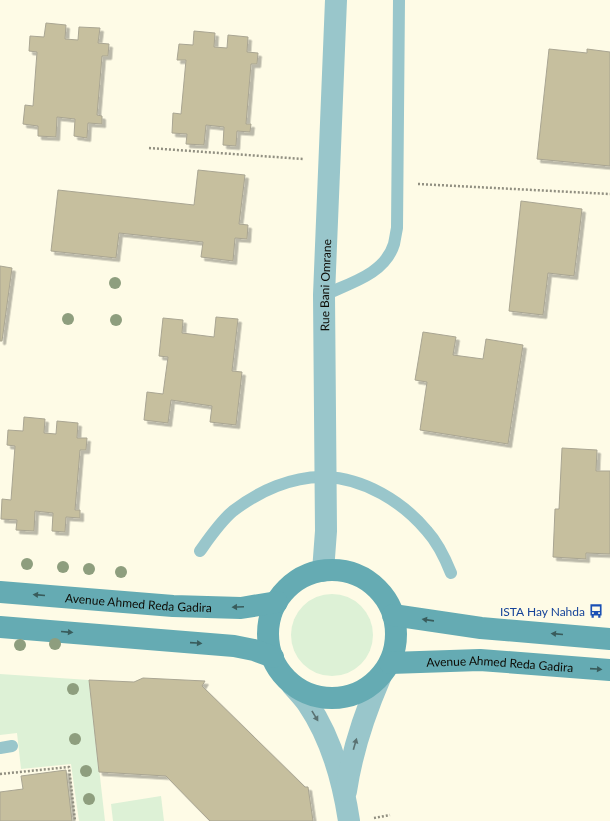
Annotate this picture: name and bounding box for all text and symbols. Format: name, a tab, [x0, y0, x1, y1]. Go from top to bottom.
street label: Rue Bani Omrane	[316, 239, 334, 331]
street label: Avenue Ahmed Reda Gadira	[65, 590, 212, 615]
one-way arrow	[33, 591, 45, 598]
bus stop icon: ISTA Hay Nahda	[588, 603, 604, 619]
one-way arrow	[232, 604, 244, 611]
place label: ISTA Hay Nahda	[500, 604, 585, 619]
one-way arrow	[422, 617, 434, 623]
one-way arrow	[61, 629, 73, 636]
one-way arrow	[551, 631, 563, 637]
one-way arrow	[190, 640, 202, 647]
street label: Avenue Ahmed Reda Gadira	[426, 652, 574, 675]
one-way arrow	[590, 665, 602, 672]
one-way arrow	[311, 711, 319, 721]
one-way arrow	[352, 738, 358, 750]

